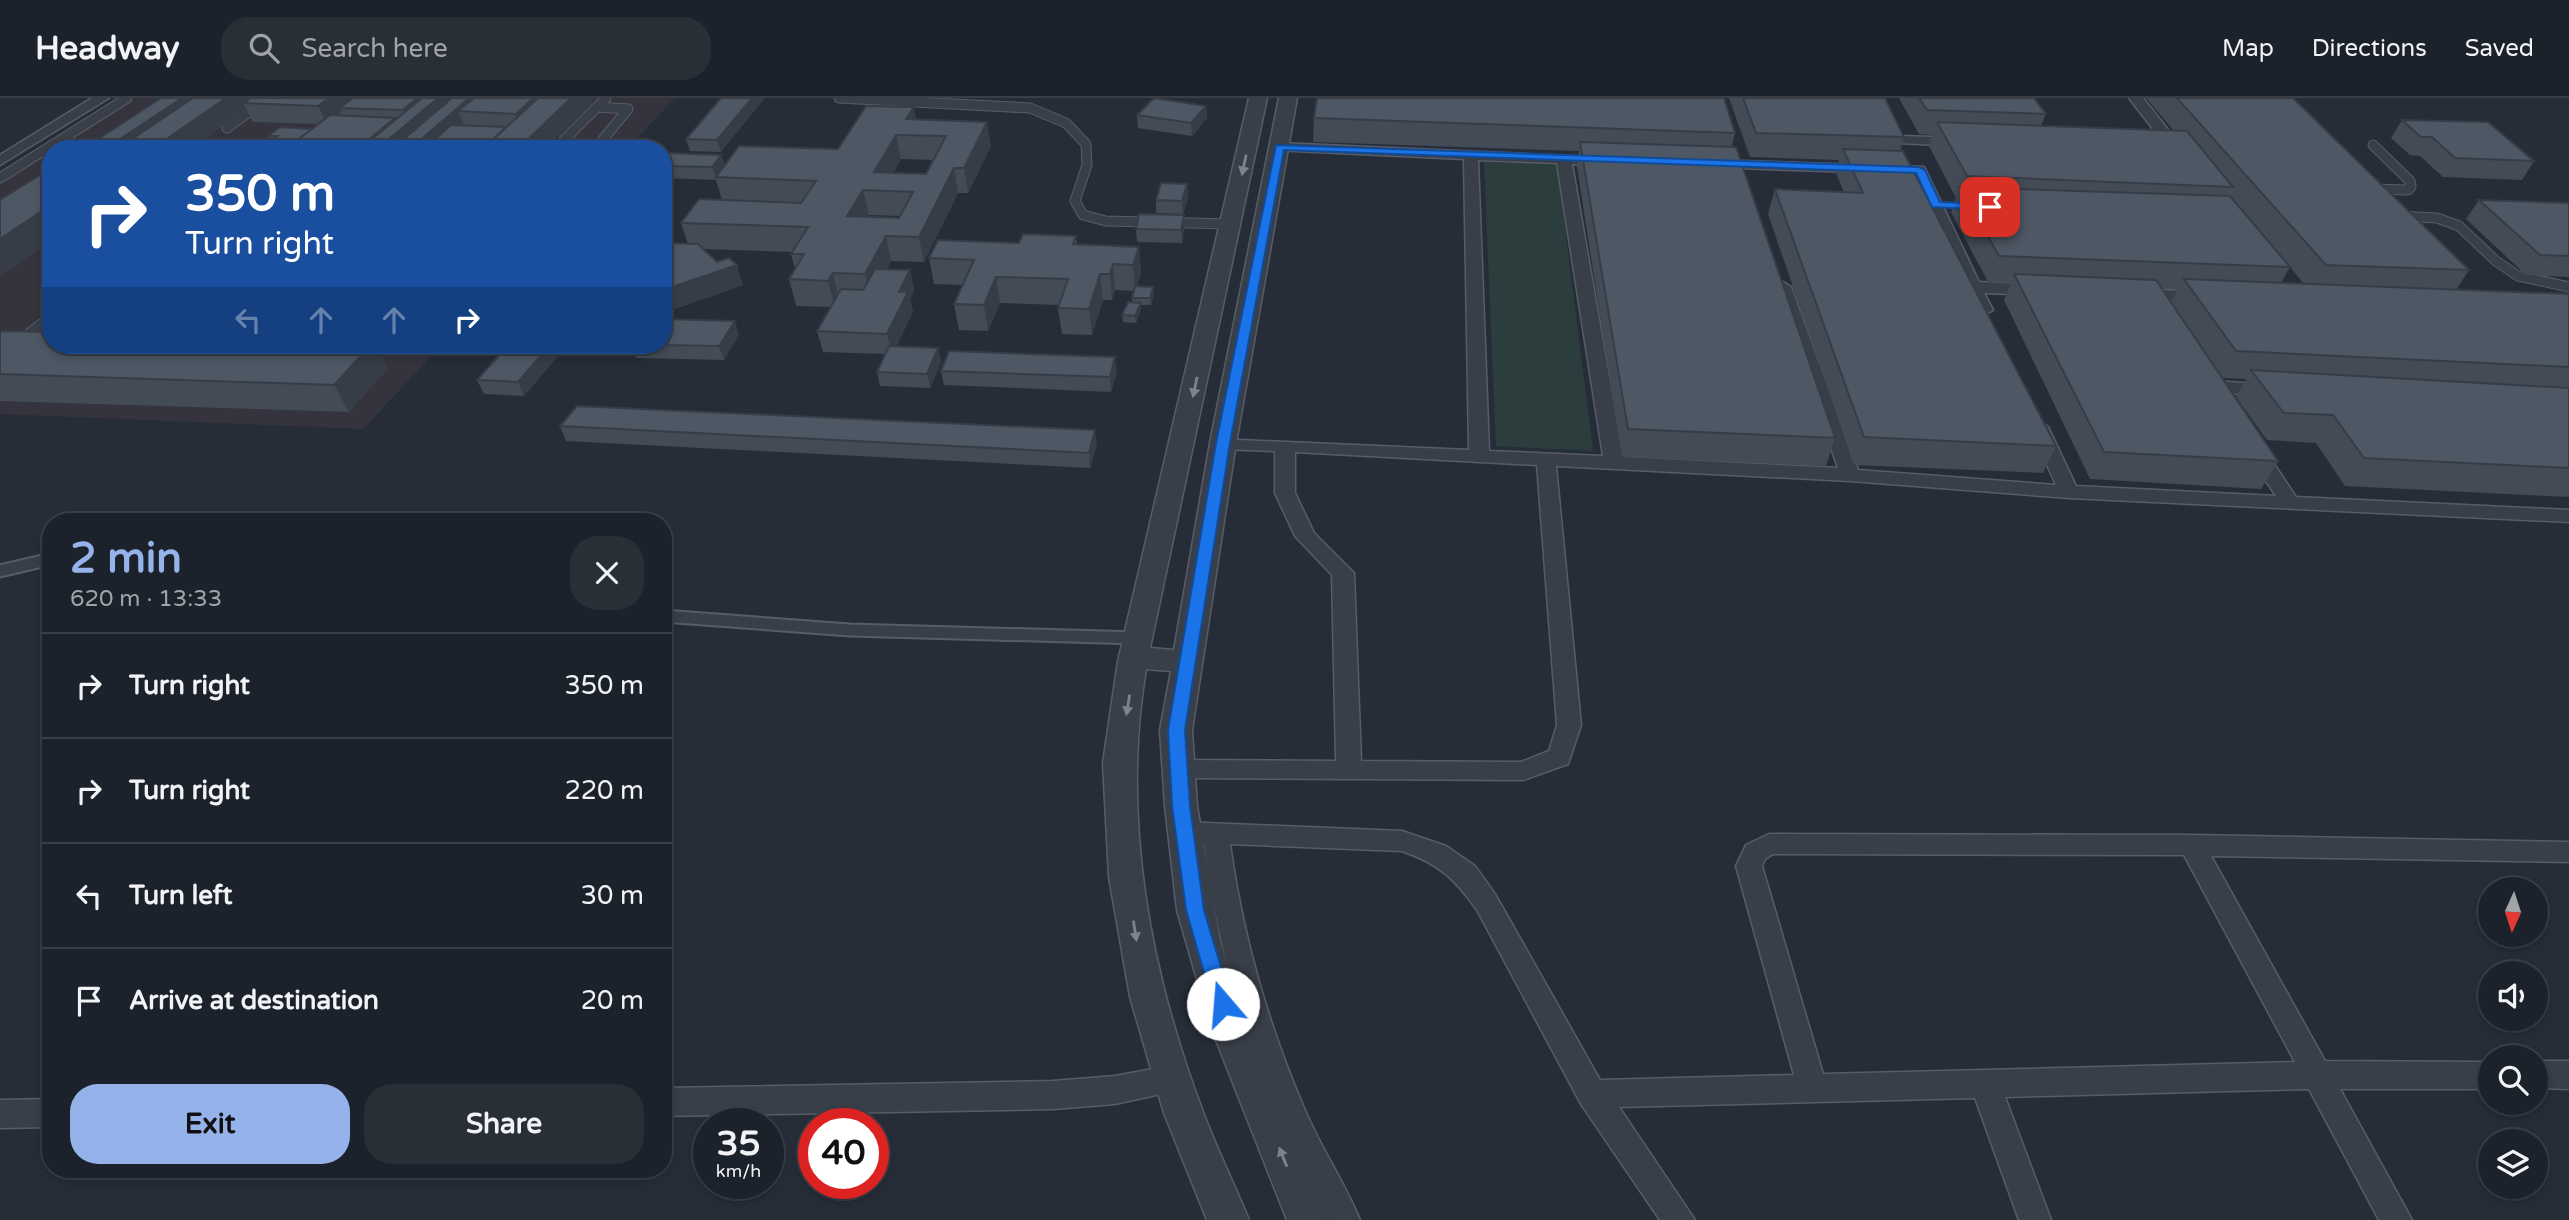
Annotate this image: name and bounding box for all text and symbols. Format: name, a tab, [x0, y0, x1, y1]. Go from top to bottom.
search box	[221, 17, 711, 80]
text: Headway	[35, 29, 179, 68]
icon: search	[245, 29, 283, 67]
text: Search here	[301, 33, 448, 64]
text: Map	[2222, 34, 2274, 63]
text: Directions	[2312, 34, 2427, 63]
text: Saved	[2465, 34, 2534, 63]
one-way arrow	[1239, 154, 1250, 176]
text: 350 m	[185, 165, 335, 224]
icon: right	[70, 168, 161, 259]
pin	[1960, 177, 2020, 237]
icon: arrive	[1971, 188, 2009, 226]
text: Turn right	[185, 225, 334, 263]
icon: left	[229, 301, 267, 339]
icon: ahead	[302, 301, 340, 339]
icon: ahead	[375, 301, 413, 339]
icon: right	[448, 301, 486, 339]
one-way arrow	[1189, 376, 1200, 398]
text: 2 min	[70, 533, 182, 584]
button: close	[570, 536, 644, 610]
text: 620 m · 13:33	[70, 585, 222, 613]
icon: right	[70, 667, 108, 705]
text: Turn right	[129, 670, 250, 701]
text: 350 m	[564, 670, 644, 701]
one-way arrow	[1122, 694, 1133, 716]
icon: right	[70, 772, 108, 810]
text: Turn right	[129, 775, 250, 806]
text: 220 m	[564, 775, 644, 806]
icon: left	[70, 877, 108, 915]
north arrow	[2478, 877, 2548, 947]
map controls	[2478, 877, 2548, 1199]
text: Turn left	[129, 880, 232, 911]
text: 30 m	[581, 880, 644, 911]
one-way arrow	[1130, 920, 1141, 942]
button: sound	[2478, 961, 2548, 1031]
position arrow	[1186, 967, 1260, 1041]
icon: arrive	[70, 982, 108, 1020]
text: Arrive at destination	[129, 985, 379, 1016]
text: 20 m	[581, 985, 644, 1016]
button: search	[2478, 1045, 2548, 1115]
button: Exit	[70, 1084, 350, 1164]
button: Share	[364, 1084, 644, 1164]
speed limit sign: 40	[798, 1108, 889, 1199]
text: 35	[717, 1123, 760, 1165]
button: layers	[2478, 1129, 2548, 1199]
one-way arrow	[1278, 1146, 1289, 1167]
text: km/h	[716, 1160, 761, 1182]

